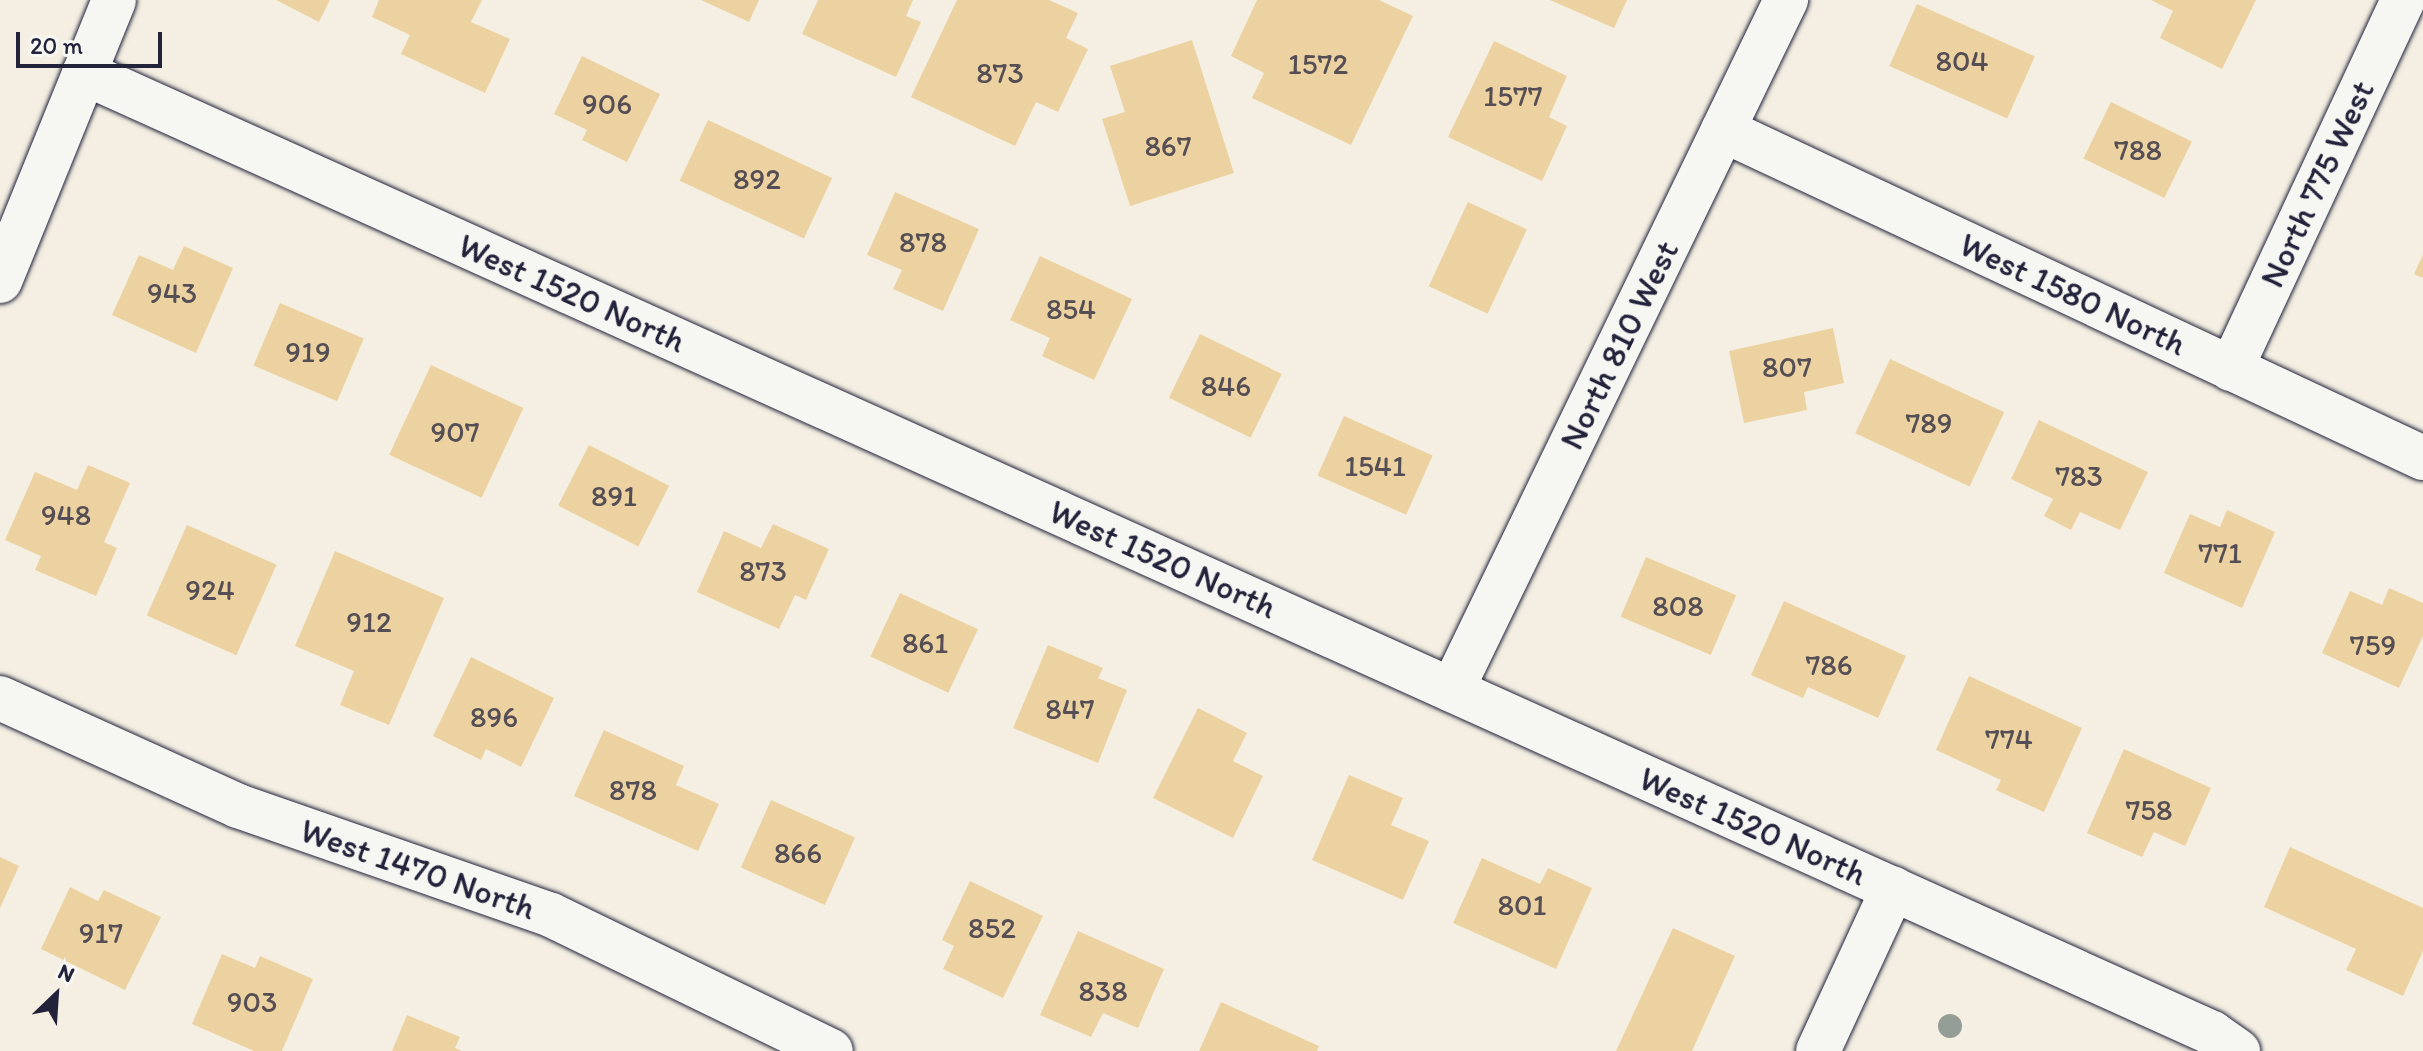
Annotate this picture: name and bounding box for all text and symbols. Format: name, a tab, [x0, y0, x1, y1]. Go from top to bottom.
scale bar	[20, 16, 166, 66]
text: 20 m	[30, 31, 83, 60]
house number: 804	[1936, 43, 1988, 79]
house number: 1572	[1288, 46, 1348, 82]
house number: 873	[976, 55, 1024, 91]
street label: North 775 West	[2251, 74, 2383, 294]
house number: 1577	[1483, 78, 1543, 114]
house number: 906	[582, 86, 632, 122]
house number: 867	[1144, 128, 1192, 164]
house number: 788	[2114, 132, 2162, 168]
house number: 892	[733, 161, 781, 197]
house number: 878	[899, 224, 947, 260]
street label: West 1580 North	[1953, 224, 2193, 364]
street label: West 1520 North	[452, 225, 692, 361]
street label: North 810 West	[1551, 234, 1687, 456]
house number: 943	[147, 275, 197, 311]
house number: 854	[1046, 291, 1096, 327]
house number: 919	[285, 334, 331, 370]
house number: 807	[1762, 349, 1812, 385]
house number: 846	[1201, 368, 1251, 404]
house number: 789	[1905, 405, 1953, 441]
house number: 907	[430, 414, 480, 450]
house number: 1541	[1344, 448, 1406, 484]
house number: 783	[2055, 458, 2103, 494]
house number: 891	[591, 478, 637, 514]
street label: West 1520 North	[1043, 491, 1283, 627]
house number: 948	[41, 497, 91, 533]
house number: 771	[2198, 535, 2242, 571]
house number: 873	[739, 553, 787, 589]
house number: 924	[185, 572, 235, 608]
house number: 808	[1652, 588, 1704, 624]
house number: 912	[346, 604, 392, 640]
house number: 861	[902, 625, 948, 661]
house number: 759	[2350, 627, 2396, 663]
house number: 786	[1805, 647, 1853, 683]
house number: 847	[1045, 691, 1095, 727]
house number: 896	[470, 699, 518, 735]
house number: 774	[1985, 721, 2033, 757]
street label: West 1520 North	[1633, 758, 1873, 894]
house number: 878	[609, 772, 657, 808]
house number: 758	[2125, 792, 2173, 828]
street label: West 1470 North	[295, 810, 541, 928]
house number: 866	[774, 835, 822, 871]
house number: 801	[1498, 887, 1546, 923]
house number: 852	[968, 910, 1016, 946]
house number: 917	[79, 915, 123, 951]
north arrow	[16, 955, 96, 1035]
text: N	[54, 957, 79, 988]
house number: 838	[1078, 973, 1128, 1009]
house number: 903	[227, 984, 277, 1020]

